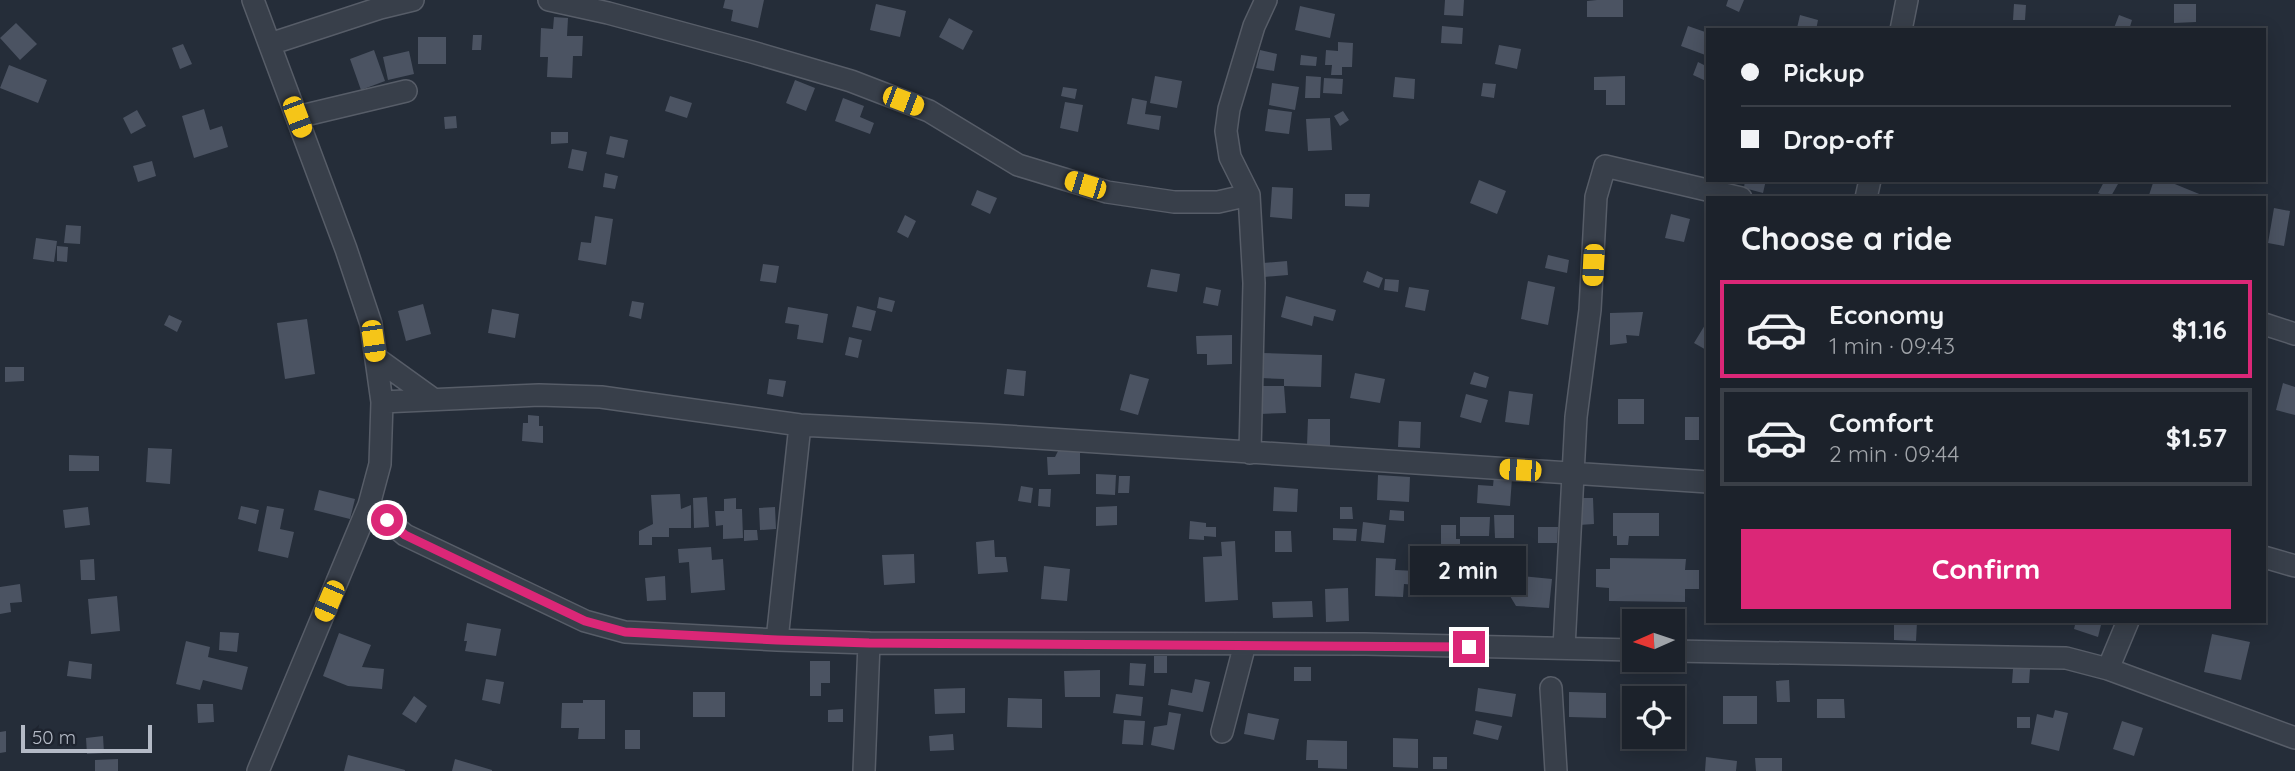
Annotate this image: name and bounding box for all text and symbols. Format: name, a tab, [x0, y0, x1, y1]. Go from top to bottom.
text: Pickup	[1783, 56, 1865, 89]
car	[880, 84, 927, 118]
car	[280, 94, 315, 140]
text: Drop-off	[1783, 123, 1894, 156]
car	[1062, 169, 1109, 201]
text: Choose a ride	[1741, 218, 1953, 258]
car	[1582, 243, 1605, 287]
icon: car	[1745, 298, 1808, 361]
text: Economy	[1829, 298, 1944, 331]
text: $1.16	[2172, 313, 2227, 346]
car	[360, 319, 387, 363]
text: 1 min · 09:43	[1829, 331, 1955, 360]
icon: car	[1745, 406, 1808, 469]
text: Comfort	[1829, 406, 1934, 439]
text: $1.57	[2166, 421, 2227, 454]
text: 2 min · 09:44	[1829, 439, 1959, 468]
car	[1499, 458, 1542, 482]
route start	[371, 504, 403, 536]
button: Confirm	[1741, 529, 2231, 609]
callout: 2 min	[1411, 546, 1527, 594]
text: 2 min	[1438, 556, 1498, 585]
car	[312, 578, 347, 624]
north arrow	[1622, 609, 1685, 672]
map controls	[1622, 609, 1685, 749]
route end	[1453, 631, 1485, 663]
button: locate	[1622, 686, 1685, 749]
scale bar	[21, 722, 152, 754]
text: 50 m	[32, 725, 76, 749]

